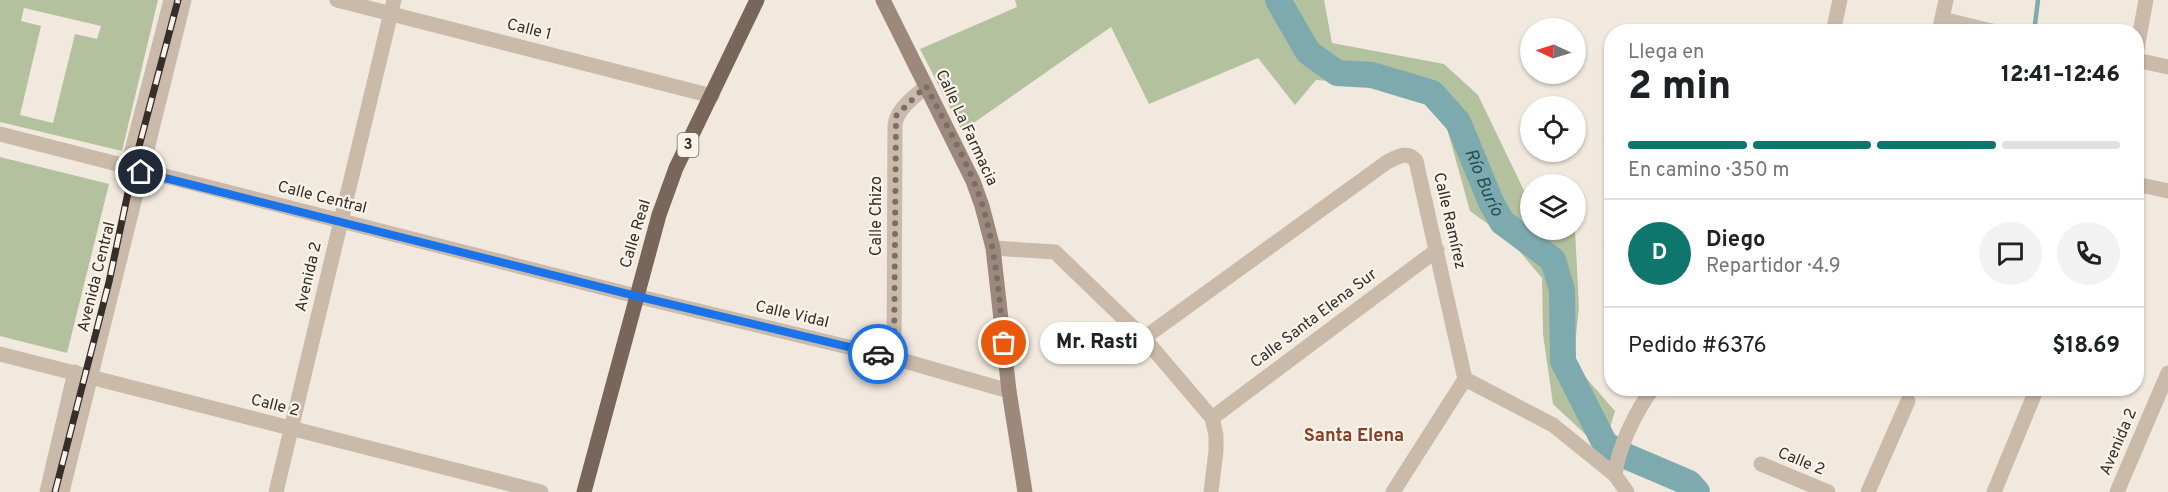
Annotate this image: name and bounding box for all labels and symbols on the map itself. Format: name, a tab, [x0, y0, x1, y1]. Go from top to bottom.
street label: Calle 1	[505, 15, 553, 45]
north arrow	[1520, 18, 1586, 84]
street label: Calle La Farmacia	[930, 67, 1002, 189]
road number: 3	[678, 133, 698, 157]
water label: Río Burío	[1459, 145, 1508, 221]
pin	[115, 146, 166, 197]
street label: Calle Ramírez	[1428, 171, 1470, 271]
street label: Calle Chizo	[867, 176, 887, 256]
street label: Calle Central	[275, 177, 369, 219]
street label: Calle Real	[616, 197, 656, 271]
street label: Avenida Central	[74, 220, 120, 334]
street label: Avenida 2	[291, 240, 327, 314]
street label: Calle Santa Elena Sur	[1247, 265, 1381, 373]
street label: Calle Vidal	[753, 297, 831, 333]
pin	[978, 317, 1029, 368]
callout: Mr. Rasti	[1040, 322, 1154, 364]
courier	[848, 324, 908, 384]
street label: Calle 2	[249, 390, 301, 422]
street label: Avenida 2	[2096, 405, 2142, 479]
district label: Santa Elena	[1304, 425, 1404, 448]
street label: Calle 2	[1774, 443, 1828, 481]

